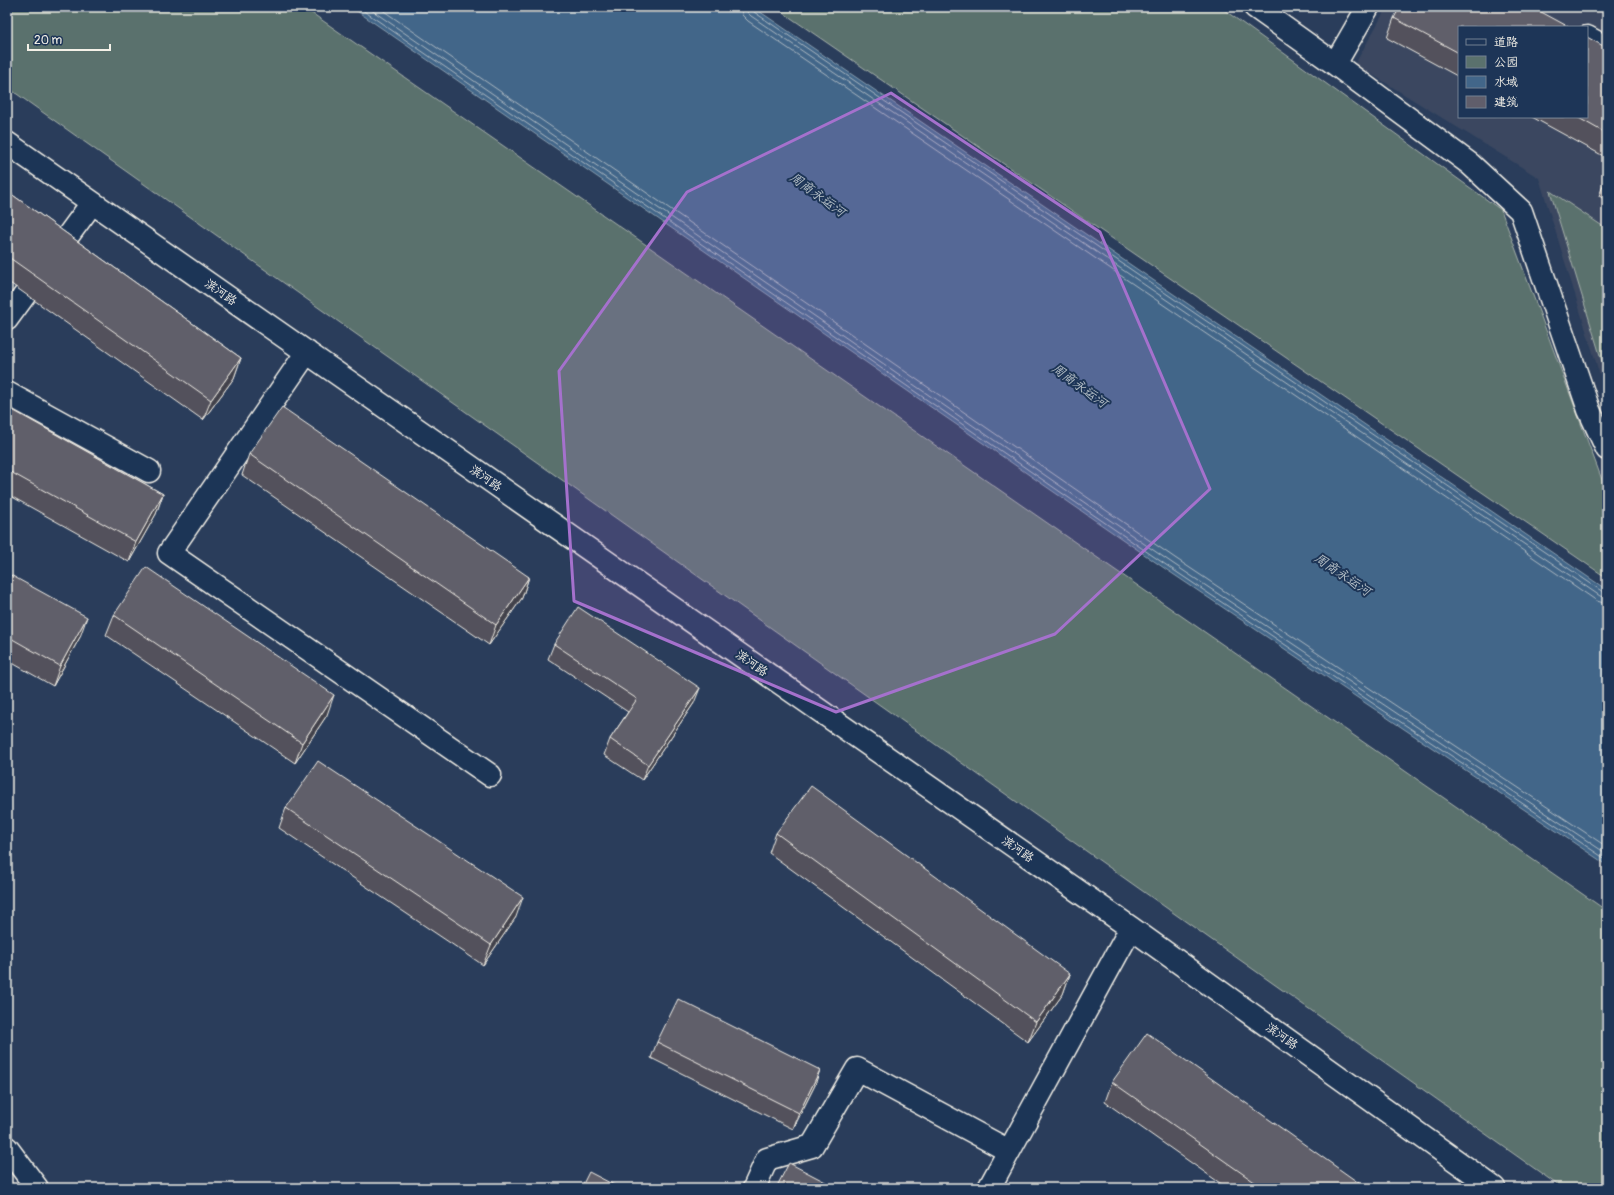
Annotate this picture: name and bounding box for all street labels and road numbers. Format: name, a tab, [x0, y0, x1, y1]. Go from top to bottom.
street label: 滨河路	[202, 276, 240, 309]
street label: 滨河路	[467, 462, 505, 495]
street label: 滨河路	[733, 647, 771, 680]
street label: 滨河路	[999, 833, 1037, 866]
street label: 滨河路	[1263, 1020, 1301, 1053]

